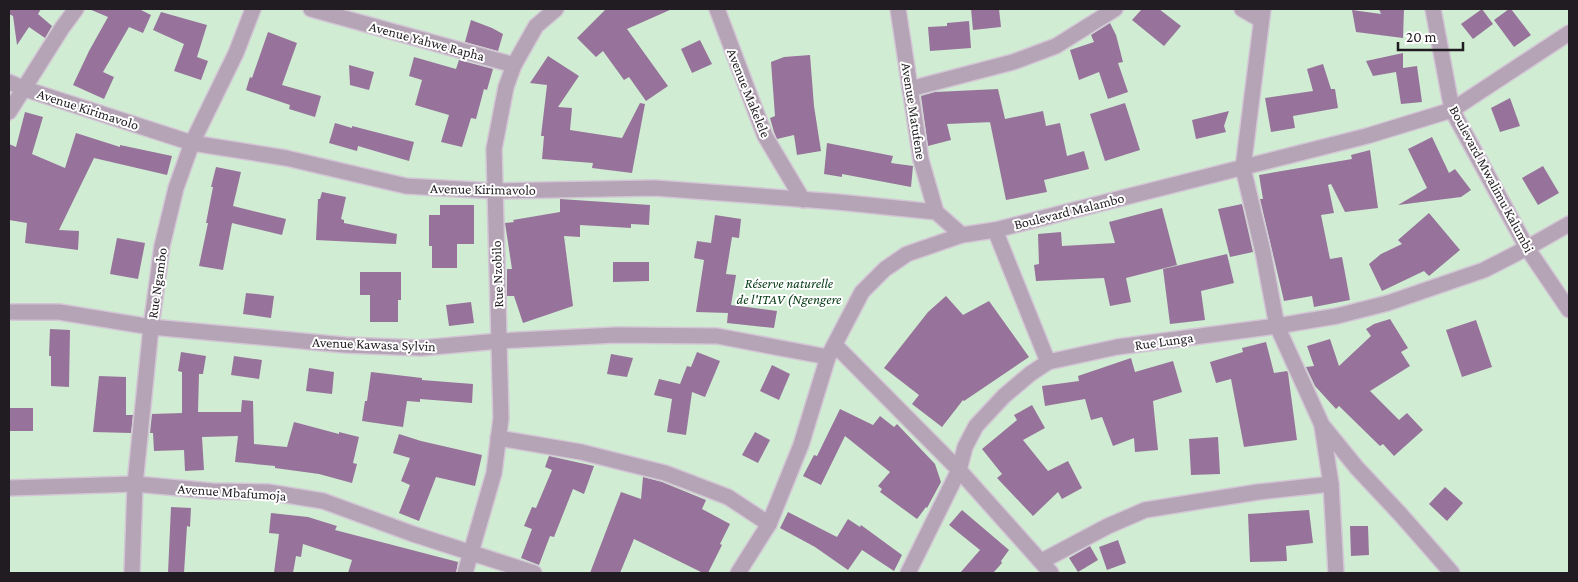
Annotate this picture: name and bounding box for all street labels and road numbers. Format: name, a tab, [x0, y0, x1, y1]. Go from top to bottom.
street label: Avenue Yahwe Rapha	[368, 18, 487, 64]
street label: Avenue Makelele	[724, 46, 774, 140]
street label: Avenue Matufene	[898, 61, 930, 161]
street label: Avenue Kirimavolo	[35, 85, 141, 133]
street label: Boulevard Mwalimu Kalumbi	[1446, 103, 1538, 255]
street label: Avenue Kirimavolo	[430, 180, 536, 198]
street label: Boulevard Malambo	[1012, 190, 1126, 232]
street label: Rue Nzobilo	[488, 240, 506, 308]
street label: Rue Ngambo	[144, 246, 170, 319]
street label: Rue Lunga	[1134, 329, 1195, 353]
street label: Avenue Kawasa Sylvin	[312, 334, 437, 354]
street label: Avenue Mbafumoja	[177, 480, 287, 505]

